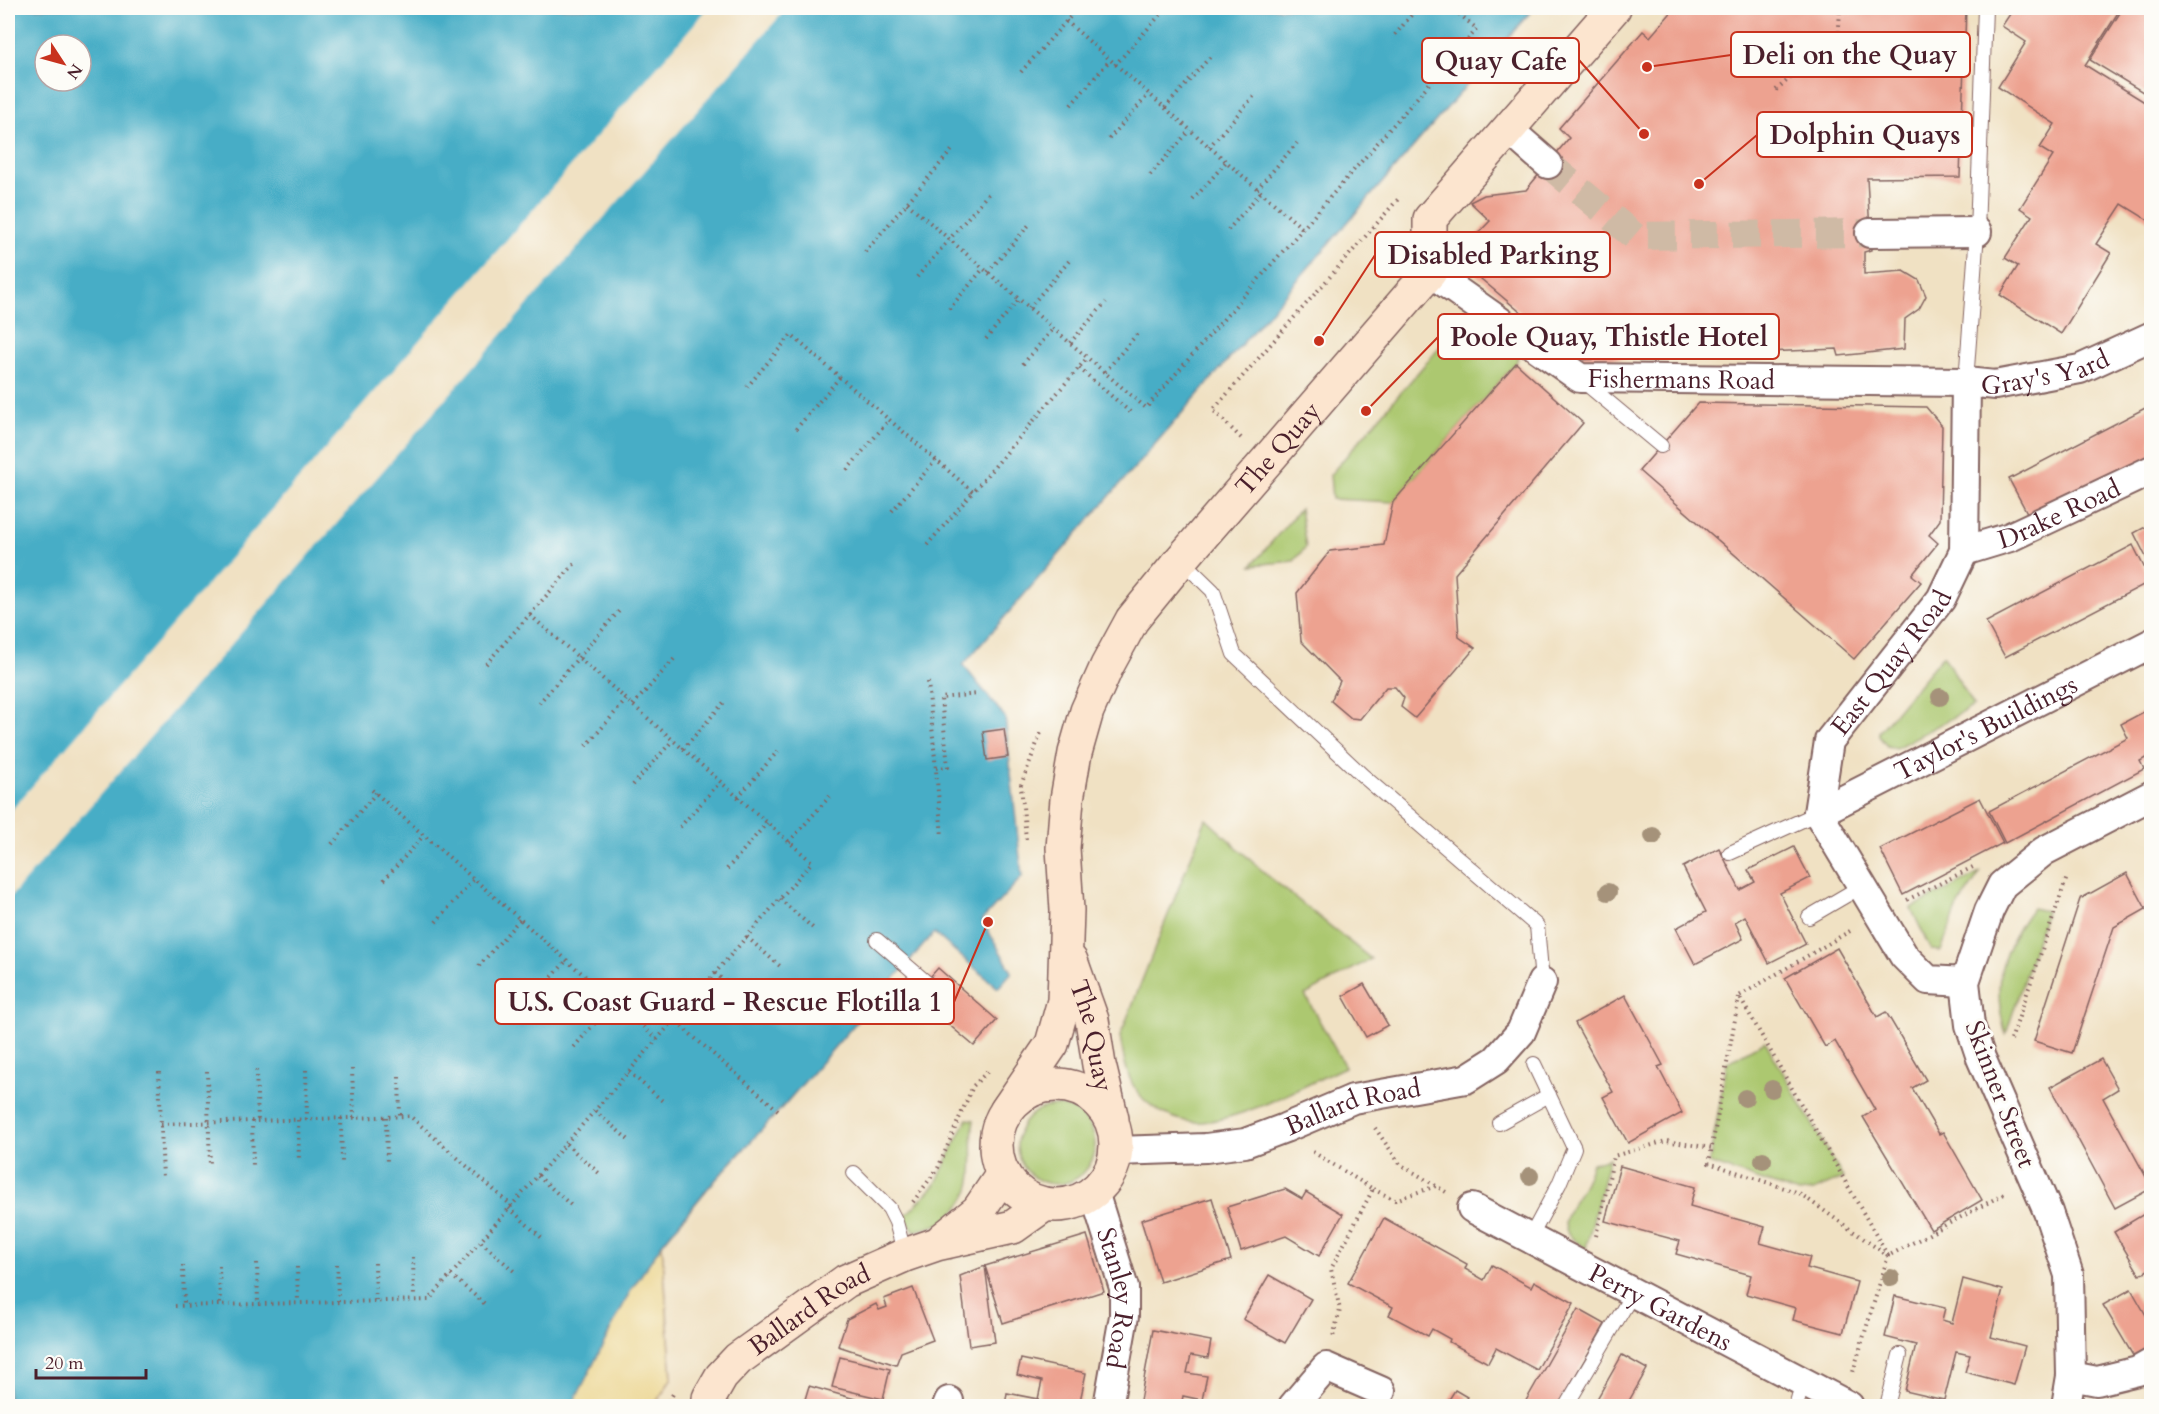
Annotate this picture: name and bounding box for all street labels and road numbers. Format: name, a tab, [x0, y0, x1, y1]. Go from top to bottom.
street label: Gray's Yard	[1979, 341, 2115, 404]
street label: Fishermans Road	[1587, 361, 1775, 398]
street label: The Quay	[1228, 394, 1329, 503]
street label: Drake Road	[1994, 470, 2126, 558]
street label: East Quay Road	[1823, 584, 1961, 743]
street label: Taylor's Buildings	[1888, 667, 2083, 789]
street label: The Quay	[1061, 975, 1122, 1095]
street label: Skinner Street	[1956, 1016, 2045, 1173]
street label: Ballard Road	[1280, 1070, 1424, 1144]
street label: Stanley Road	[1088, 1223, 1141, 1372]
street label: Perry Gardens	[1583, 1255, 1738, 1360]
street label: Ballard Road	[742, 1256, 876, 1364]

